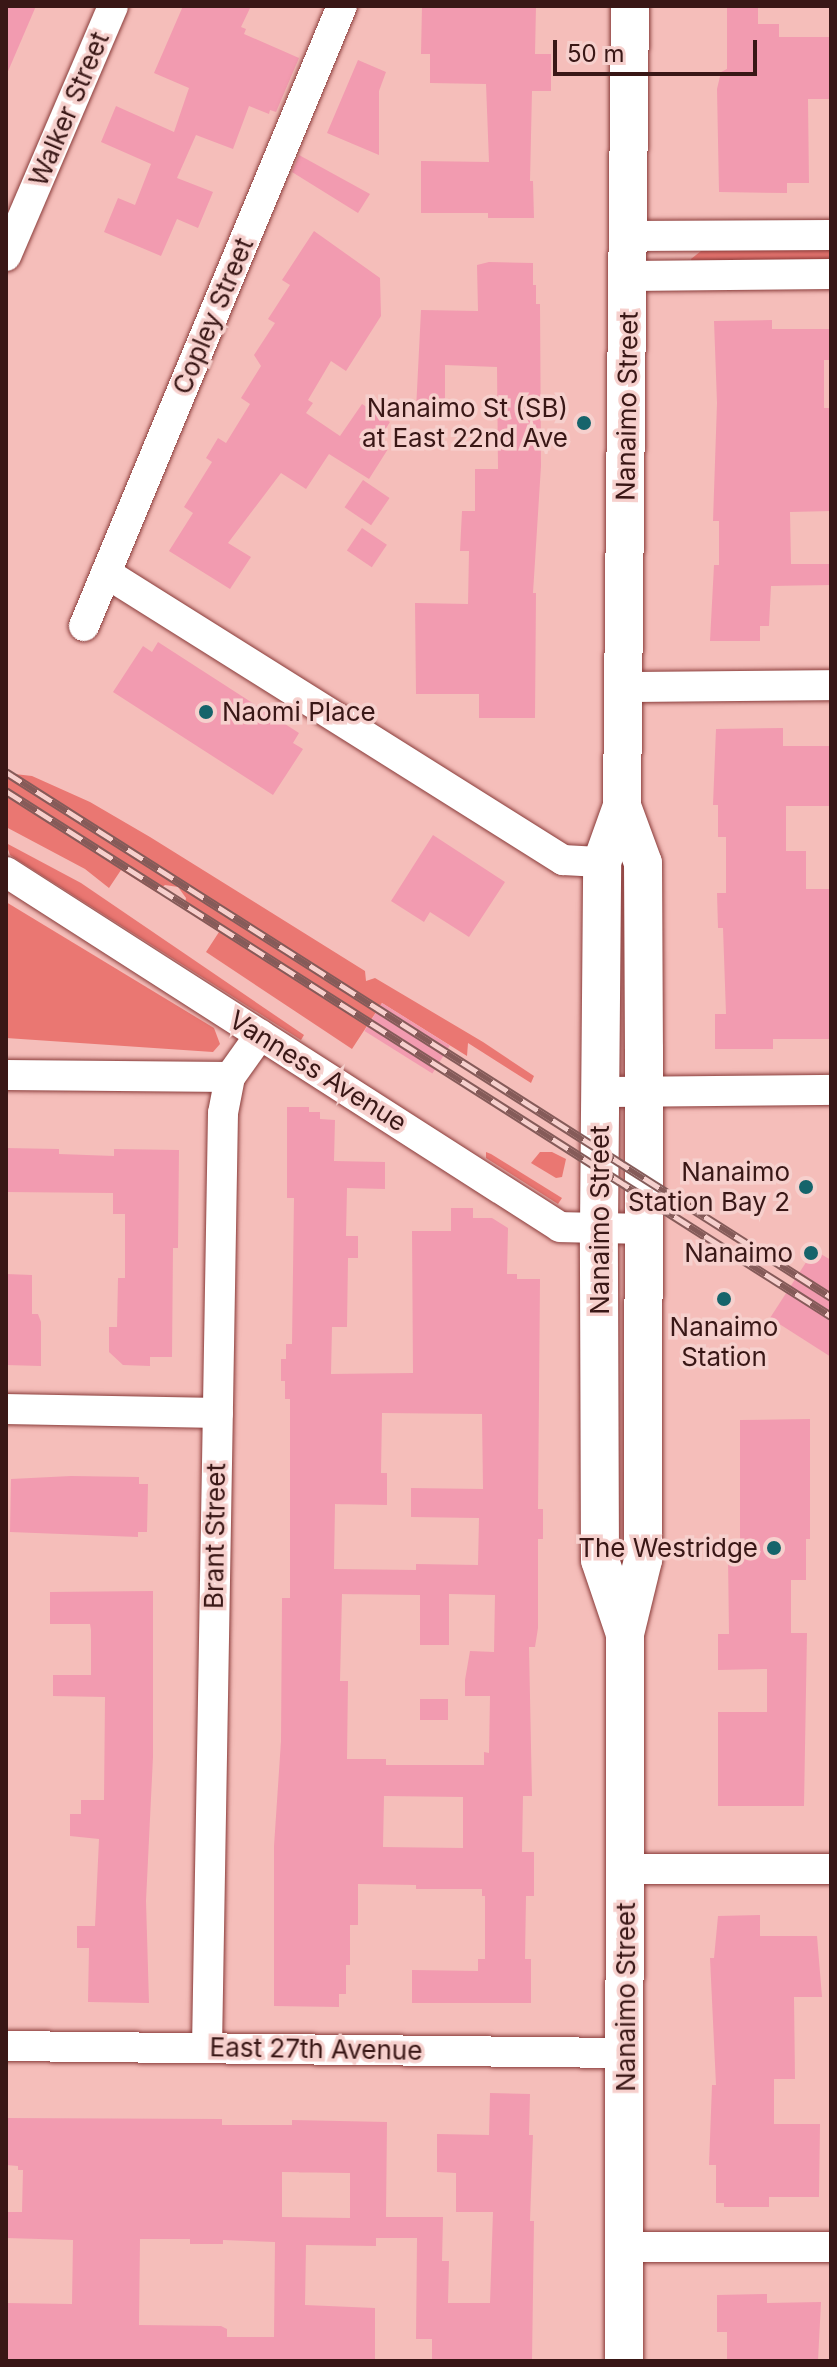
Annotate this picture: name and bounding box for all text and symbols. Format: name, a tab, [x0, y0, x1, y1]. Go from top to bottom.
scale bar	[557, 24, 761, 74]
street label: Walker Street	[23, 27, 115, 191]
text: 50 m	[567, 39, 625, 68]
street label: Copley Street	[166, 233, 260, 399]
street label: Nanaimo Street	[610, 311, 644, 501]
place label: Nanaimo St (SB) at East 22nd Ave	[362, 392, 568, 454]
marker: Nanaimo St (SB) at East 22nd Ave	[575, 414, 593, 432]
place label: Naomi Place	[222, 696, 376, 728]
marker: Naomi Place	[197, 703, 215, 721]
street label: Vanness Avenue	[224, 1004, 412, 1138]
street label: Nanaimo Street	[584, 1125, 616, 1315]
place label: Nanaimo Station Bay 2	[628, 1156, 790, 1218]
marker: Nanaimo Station Bay 2	[797, 1178, 815, 1196]
place label: Nanaimo	[684, 1237, 793, 1269]
marker: Nanaimo	[800, 1242, 822, 1264]
marker: Nanaimo Station	[715, 1290, 733, 1308]
place label: Nanaimo Station	[670, 1311, 778, 1372]
street label: Brant Street	[198, 1463, 232, 1609]
place label: The Westridge	[578, 1532, 758, 1564]
marker: The Westridge	[765, 1539, 783, 1557]
street label: Nanaimo Street	[610, 1902, 642, 2092]
street label: East 27th Avenue	[209, 2032, 423, 2066]

